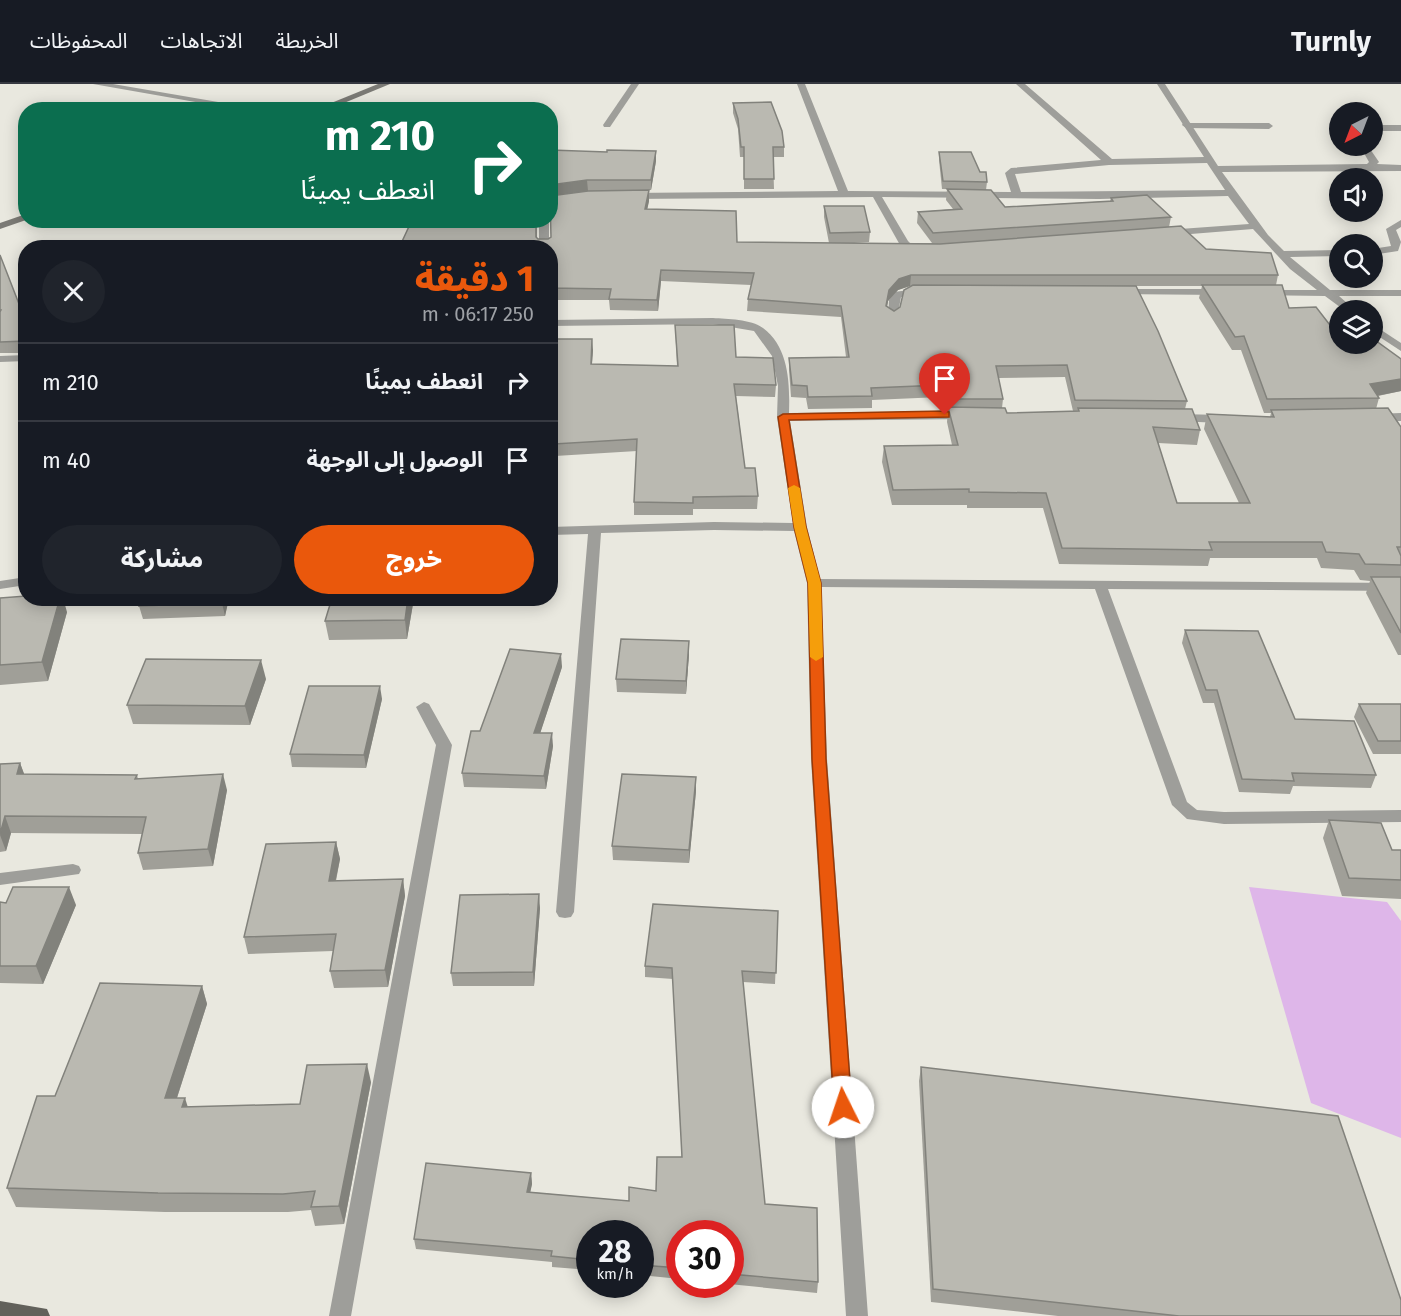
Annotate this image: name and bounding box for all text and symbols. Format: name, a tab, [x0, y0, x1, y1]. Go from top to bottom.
text: Turnly	[1291, 25, 1371, 58]
text: المحفوظات	[30, 28, 127, 54]
text: الاتجاهات	[160, 28, 242, 54]
text: الخريطة	[275, 28, 338, 54]
north arrow	[1329, 102, 1383, 156]
map controls	[1329, 102, 1383, 354]
text: 210 m	[325, 111, 435, 161]
icon: right	[456, 126, 534, 204]
button: sound	[1329, 168, 1383, 222]
text: انعطف يمينًا	[300, 174, 435, 206]
button: search	[1329, 234, 1383, 288]
text: 1 دقيقة	[415, 257, 534, 301]
button: close	[42, 260, 105, 323]
button: layers	[1329, 300, 1383, 354]
text: 250 m · 06:17	[422, 302, 534, 326]
pin	[919, 353, 970, 415]
icon: arrive	[928, 362, 961, 395]
icon: right	[501, 366, 534, 399]
text: انعطف يمينًا	[365, 368, 483, 395]
text: 210 m	[42, 369, 99, 396]
icon: arrive	[501, 444, 534, 477]
text: الوصول إلى الوجهة	[306, 446, 483, 473]
text: 40 m	[42, 447, 91, 474]
button: مشاركة	[42, 525, 282, 594]
button: خروج	[294, 525, 534, 594]
position arrow	[811, 1075, 875, 1139]
speed limit sign: 30	[666, 1220, 744, 1298]
text: 28	[599, 1234, 631, 1270]
text: km/h	[596, 1265, 634, 1283]

